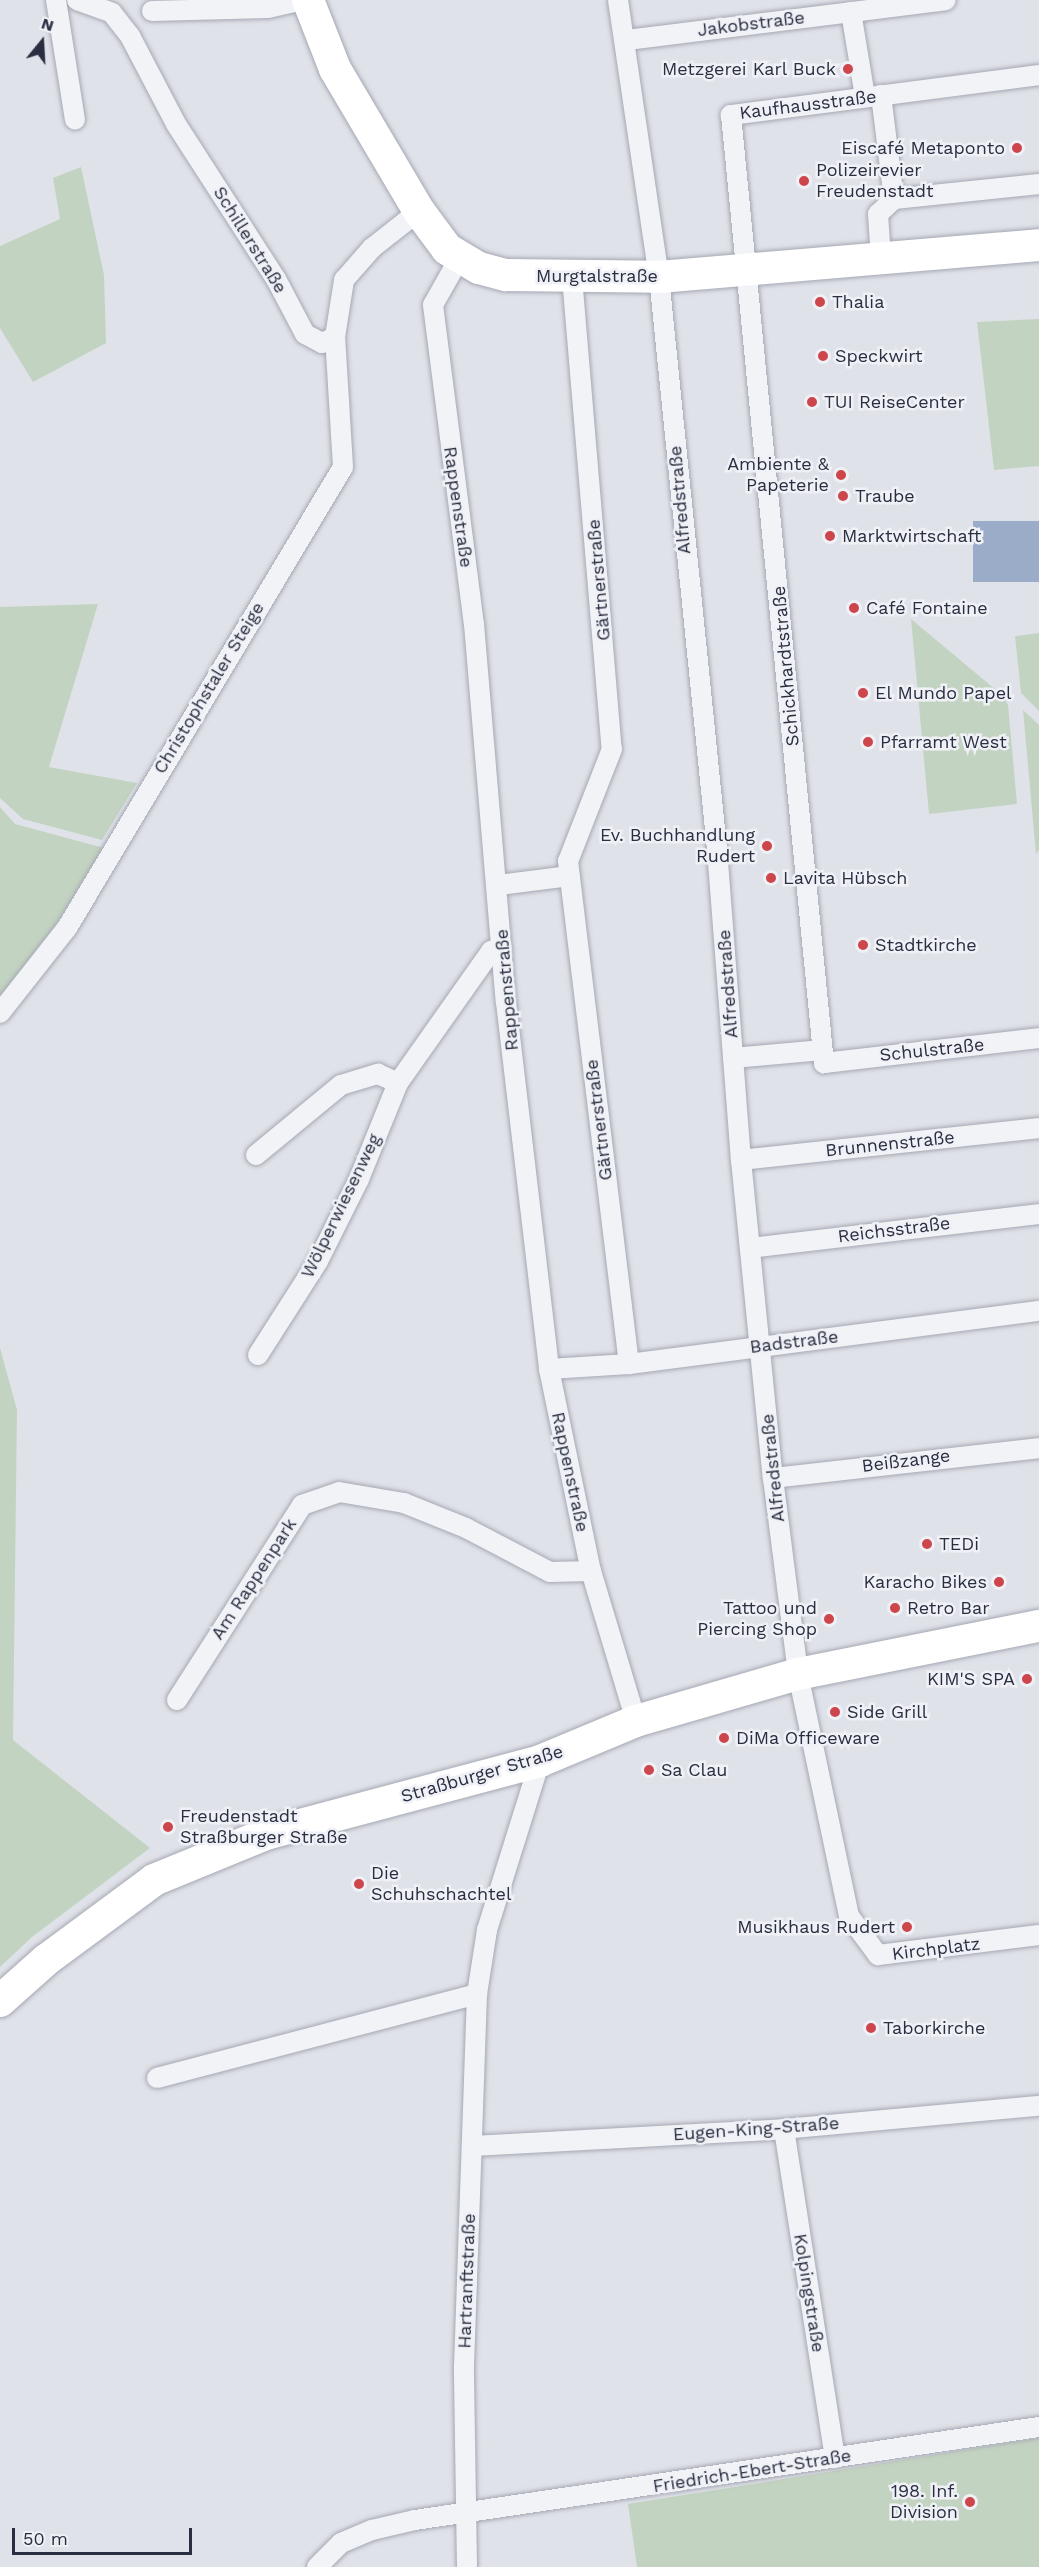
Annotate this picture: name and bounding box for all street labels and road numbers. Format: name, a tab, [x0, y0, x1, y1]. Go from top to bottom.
street label: Jakobstraße	[696, 7, 806, 41]
street label: Kaufhausstraße	[738, 86, 878, 124]
street label: Schillerstraße	[209, 183, 291, 297]
street label: Murgtalstraße	[536, 265, 658, 287]
street label: Rappenstraße	[439, 445, 477, 569]
street label: Alfredstraße	[664, 445, 696, 555]
street label: Gärtnerstraße	[583, 518, 615, 642]
street label: Schickhardtstraße	[768, 585, 804, 747]
street label: Christophstaler Steige	[149, 598, 269, 778]
street label: Rappenstraße	[491, 928, 523, 1052]
street label: Alfredstraße	[713, 929, 743, 1039]
street label: Schulstraße	[879, 1034, 985, 1066]
street label: Gärtnerstraße	[581, 1058, 617, 1182]
street label: Brunnenstraße	[824, 1126, 956, 1162]
street label: Wölperwiesenweg	[297, 1130, 385, 1282]
street label: Reichsstraße	[836, 1212, 952, 1248]
street label: Badstraße	[749, 1326, 839, 1358]
street label: Rappenstraße	[547, 1410, 593, 1534]
street label: Alfredstraße	[757, 1413, 789, 1523]
street label: Beißzange	[861, 1445, 951, 1477]
street label: Am Rappenpark	[207, 1514, 301, 1644]
street label: Straßburger Straße	[398, 1740, 566, 1808]
street label: Kirchplatz	[891, 1933, 981, 1965]
street label: Eugen-King-Straße	[672, 2112, 840, 2146]
street label: Hartranftstraße	[454, 2213, 480, 2349]
street label: Kolpingstraße	[789, 2232, 829, 2354]
street label: Friedrich-Ebert-Straße	[651, 2445, 853, 2497]

